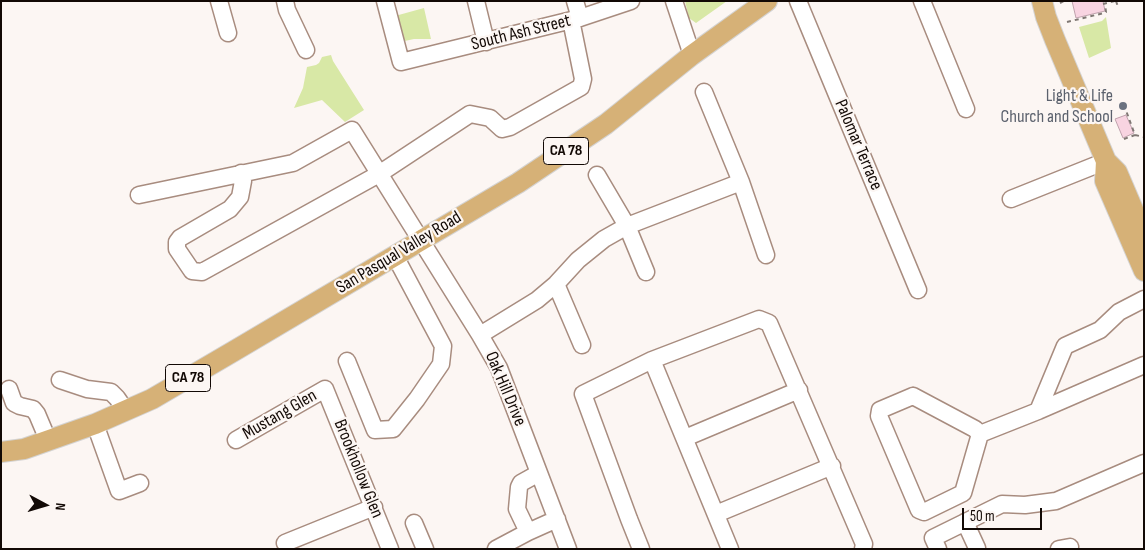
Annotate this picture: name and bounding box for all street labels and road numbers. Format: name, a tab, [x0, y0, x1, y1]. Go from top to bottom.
street label: South Ash Street	[469, 10, 573, 56]
street label: Palomar Terrace	[829, 96, 887, 194]
road number: CA 78	[544, 138, 588, 164]
street label: San Pasqual Valley Road	[333, 207, 465, 299]
street label: Oak Hill Drive	[480, 348, 530, 430]
road number: CA 78	[166, 364, 210, 392]
street label: Mustang Glen	[239, 385, 321, 445]
street label: Brookhollow Glen	[328, 417, 388, 521]

